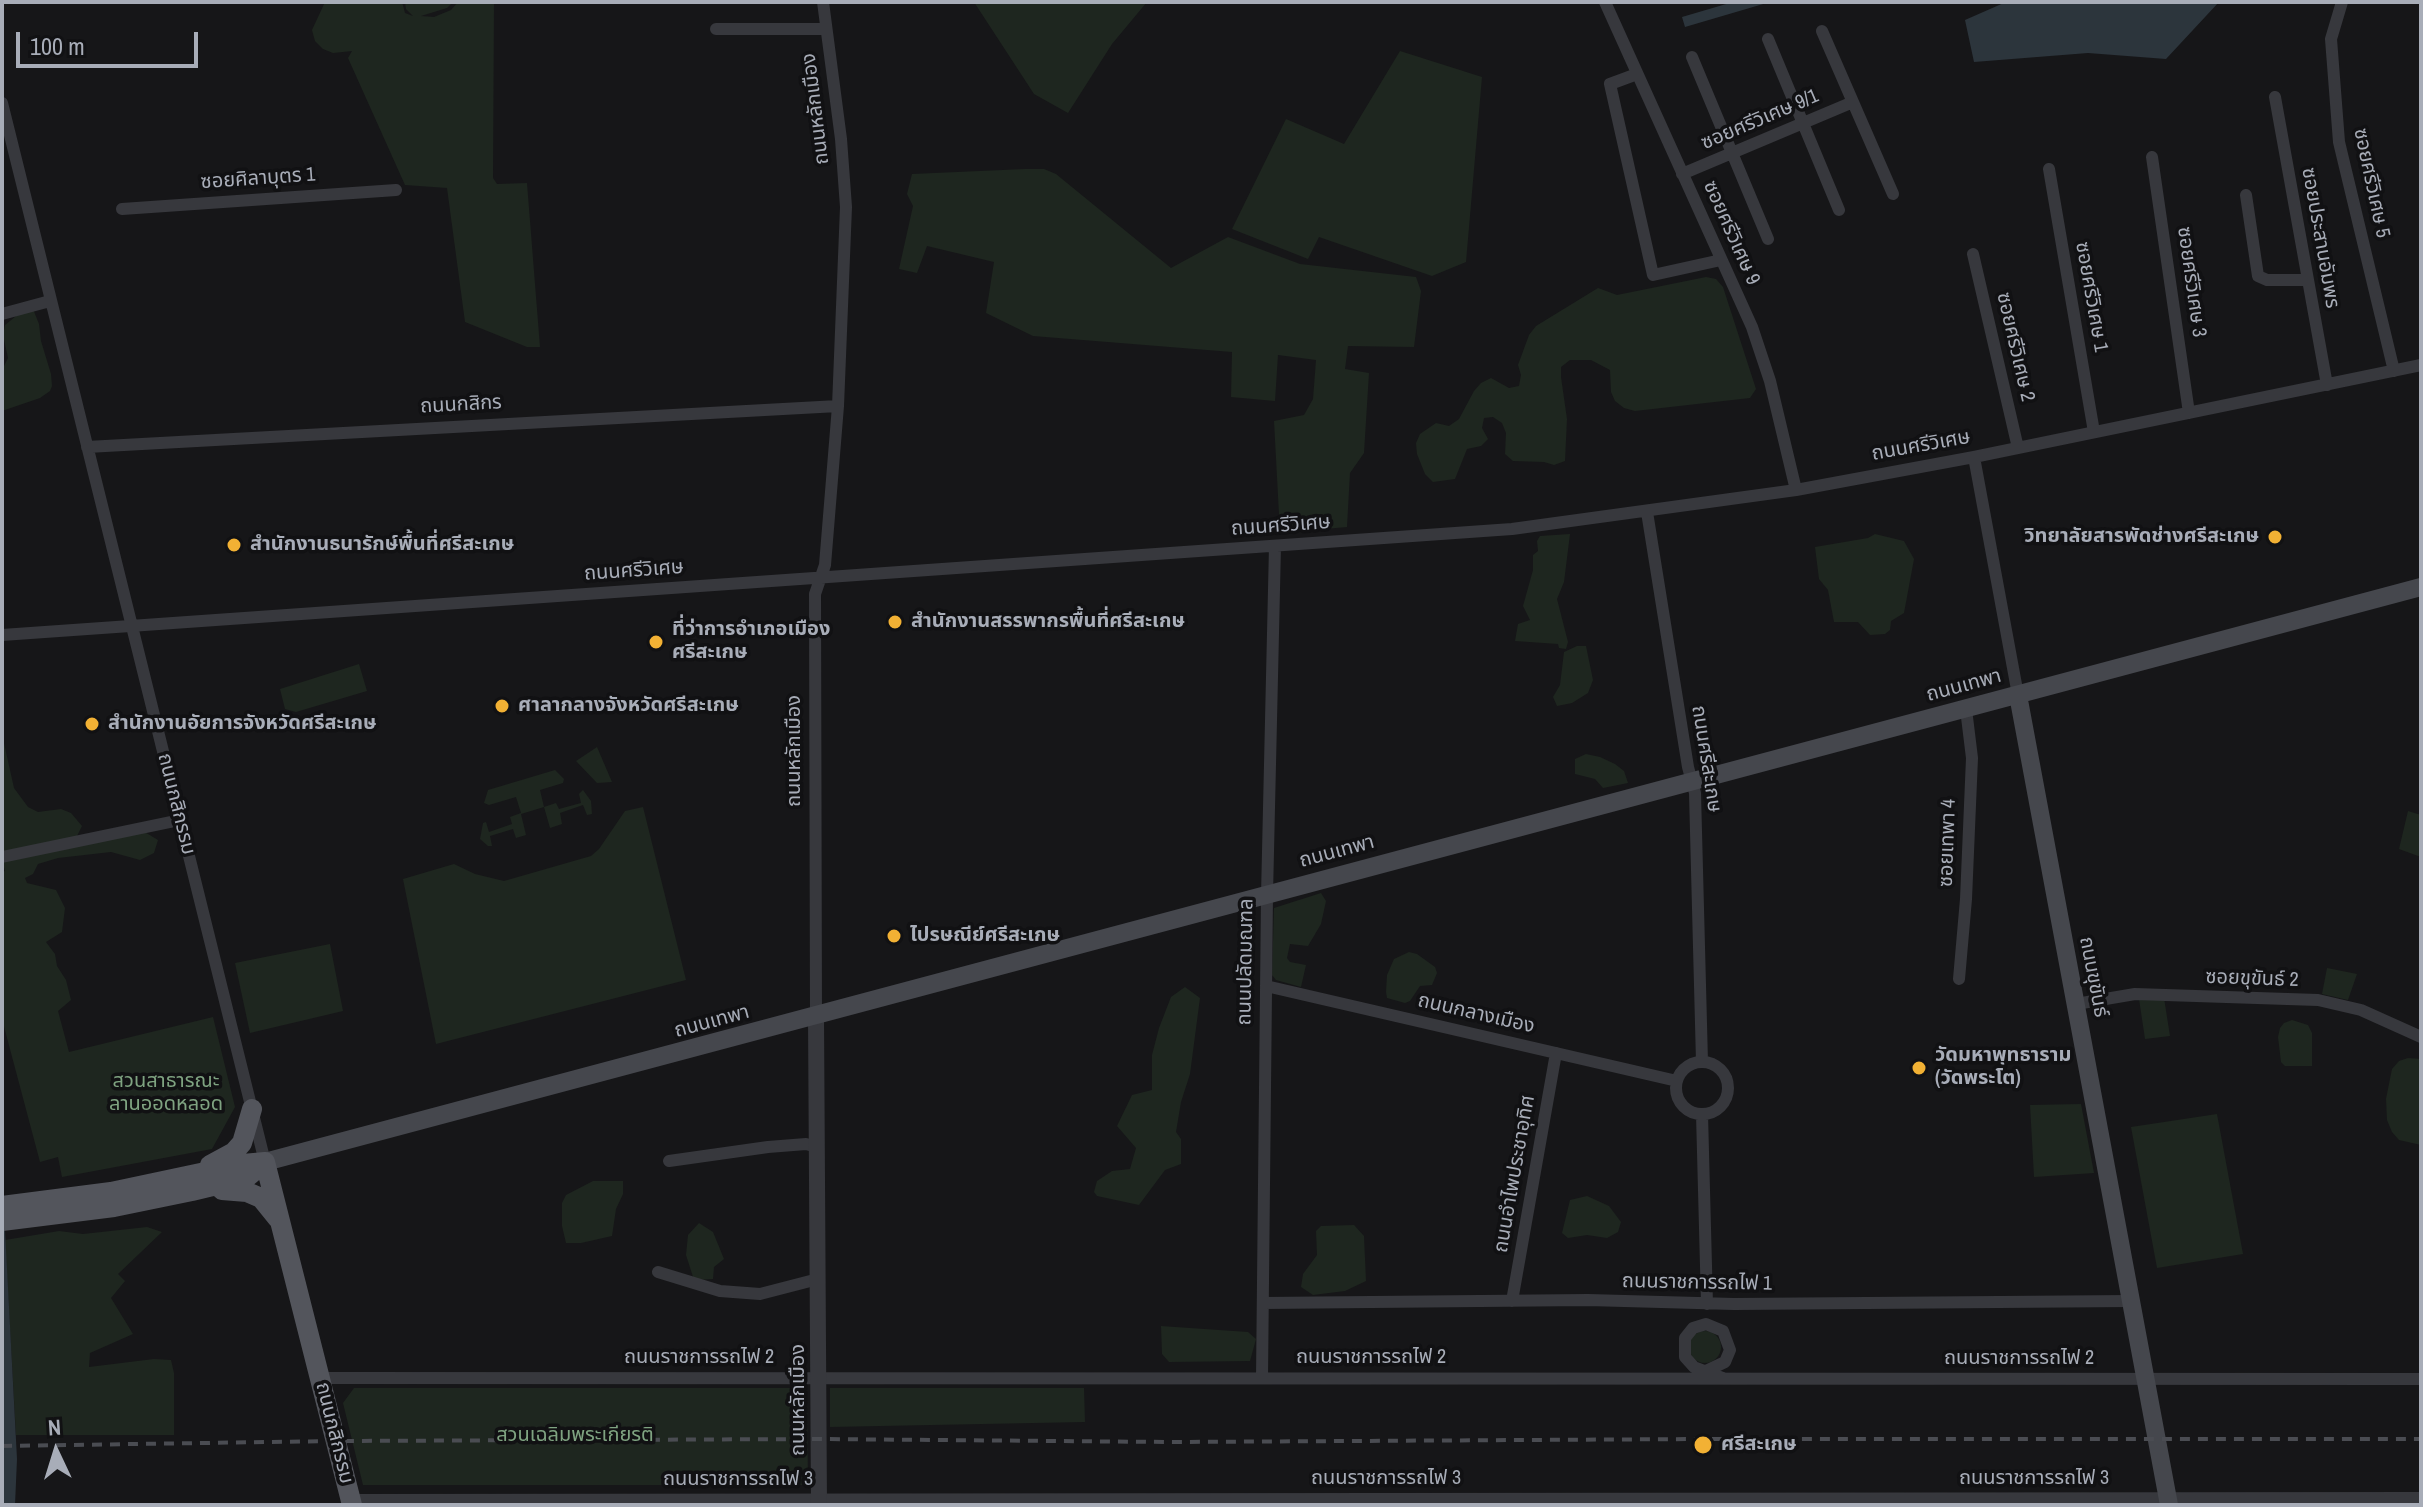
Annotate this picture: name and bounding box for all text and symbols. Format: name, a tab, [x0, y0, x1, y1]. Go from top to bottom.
scale bar	[20, 16, 202, 66]
text: 100 m	[30, 30, 85, 62]
street label: ถนนหลักเมือง	[797, 52, 835, 166]
street label: ซอยศรีวิเศษ 9/1	[1698, 85, 1822, 155]
street label: ซอยศรีวิเศษ 5	[2348, 126, 2394, 240]
street label: ซอยศิลาบุตร 1	[200, 163, 316, 195]
street label: ซอยประสานอัมพร	[2296, 166, 2344, 310]
street label: ซอยศรีวิเศษ 9	[1697, 177, 1765, 289]
street label: ซอยศรีวิเศษ 3	[2171, 225, 2211, 339]
street label: ซอยศรีวิเศษ 1	[2070, 240, 2112, 354]
street label: ซอยศรีวิเศษ 2	[1991, 290, 2039, 404]
street label: ถนนกสิกร	[420, 391, 502, 419]
street label: ถนนศรีวิเศษ	[1870, 426, 1972, 466]
street label: ถนนศรีวิเศษ	[1230, 511, 1332, 541]
place label: วิทยาลัยสารพัดช่างศรีสะเกษ	[2024, 525, 2259, 549]
marker: วิทยาลัยสารพัดช่างศรีสะเกษ	[2266, 528, 2284, 546]
place label: สำนักงานธนารักษ์พื้นที่ศรีสะเกษ	[250, 533, 514, 557]
marker: สำนักงานธนารักษ์พื้นที่ศรีสะเกษ	[225, 536, 243, 554]
street label: ถนนศรีวิเศษ	[583, 556, 685, 586]
place label: สำนักงานสรรพากรพื้นที่ศรีสะเกษ	[911, 610, 1185, 634]
marker: สำนักงานสรรพากรพื้นที่ศรีสะเกษ	[886, 613, 904, 631]
place label: ที่ว่าการอำเภอเมือง ศรีสะเกษ	[672, 618, 830, 665]
marker: ที่ว่าการอำเภอเมือง ศรีสะเกษ	[647, 633, 665, 651]
street label: ถนนเทพา	[1924, 664, 2004, 708]
place label: ศาลากลางจังหวัดศรีสะเกษ	[518, 694, 739, 718]
street label: ถนนหลักเมือง	[783, 695, 807, 807]
marker: ศาลากลางจังหวัดศรีสะเกษ	[493, 697, 511, 715]
street label: ถนนศรีสะเกษ	[1686, 704, 1726, 814]
place label: สำนักงานอัยการจังหวัดศรีสะเกษ	[108, 712, 377, 736]
marker: สำนักงานอัยการจังหวัดศรีสะเกษ	[83, 715, 101, 733]
street label: ถนนกสิกรรม	[152, 751, 200, 857]
street label: ซอยเทพา 4	[1934, 798, 1962, 888]
street label: ถนนเทพา	[1297, 830, 1377, 874]
street label: ถนนปลัดมณฑล	[1233, 898, 1259, 1026]
place label: ไปรษณีย์ศรีสะเกษ	[910, 924, 1060, 948]
marker: ไปรษณีย์ศรีสะเกษ	[885, 927, 903, 945]
street label: ถนนขุขันธ์	[2073, 935, 2113, 1019]
street label: ซอยขุขันธ์ 2	[2205, 965, 2299, 993]
street label: ถนนกลางเมือง	[1415, 989, 1537, 1039]
street label: ถนนเทพา	[672, 1000, 752, 1044]
place label: วัดมหาพุทธาราม (วัดพระโต)	[1935, 1044, 2071, 1091]
marker: วัดมหาพุทธาราม (วัดพระโต)	[1910, 1059, 1928, 1077]
park label: สวนสาธารณะ ลานออดหลอด	[109, 1070, 223, 1117]
street label: ถนนอำไพประชาอุทิศ	[1489, 1093, 1541, 1255]
street label: ถนนราชการรถไฟ 1	[1622, 1270, 1772, 1296]
street label: ถนนหลักเมือง	[787, 1344, 811, 1456]
street label: ถนนราชการรถไฟ 2	[624, 1346, 774, 1370]
street label: ถนนราชการรถไฟ 2	[1296, 1346, 1446, 1370]
street label: ถนนราชการรถไฟ 2	[1944, 1347, 2094, 1371]
street label: ถนนกสิกรรม	[310, 1380, 358, 1486]
north arrow	[16, 1411, 96, 1491]
text: N	[47, 1412, 62, 1442]
park label: สวนเฉลิมพระเกียรติ	[496, 1424, 654, 1448]
place label: ศรีสะเกษ	[1721, 1433, 1797, 1457]
marker: ศรีสะเกษ	[1692, 1434, 1714, 1456]
street label: ถนนราชการรถไฟ 3	[1311, 1467, 1461, 1491]
street label: ถนนราชการรถไฟ 3	[1959, 1467, 2109, 1491]
street label: ถนนราชการรถไฟ 3	[663, 1468, 813, 1492]

